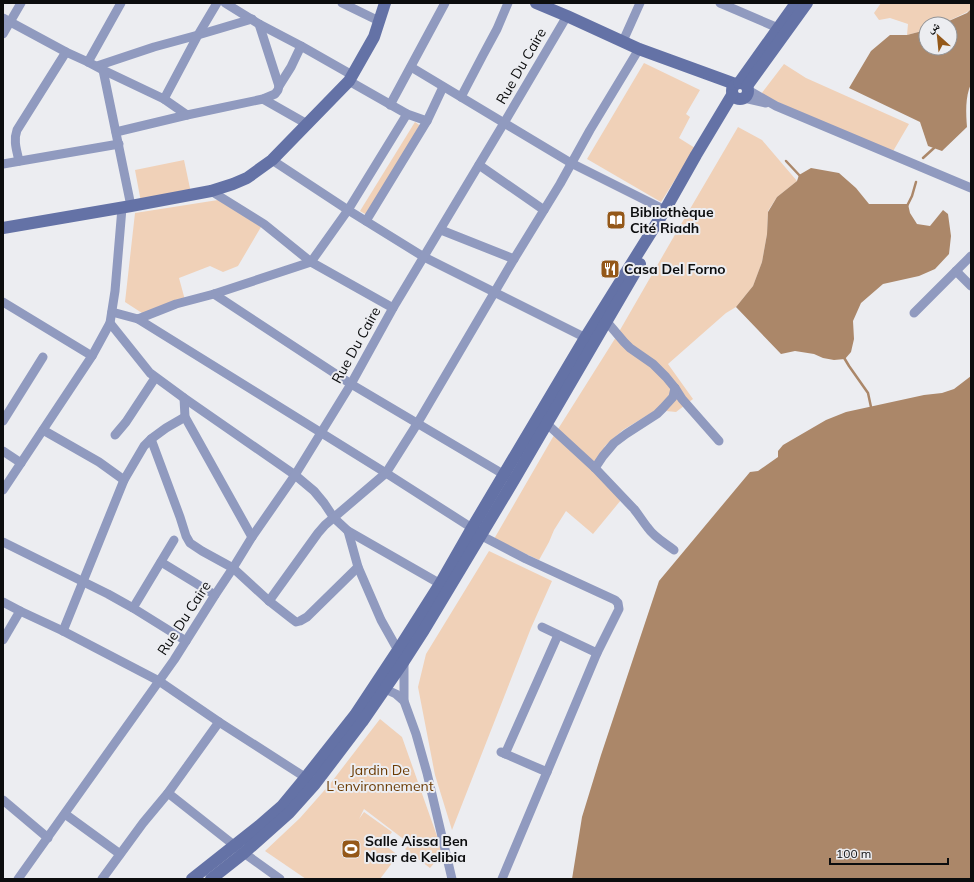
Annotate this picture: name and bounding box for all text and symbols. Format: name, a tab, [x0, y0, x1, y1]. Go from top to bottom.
north arrow	[918, 16, 958, 56]
text: ش	[925, 18, 943, 37]
street label: Rue Du Caire	[492, 25, 550, 107]
place label: Bibliothèque Cité Riadh	[630, 203, 714, 237]
library icon: Bibliothèque Cité Riadh	[605, 209, 627, 231]
restaurant icon: Casa Del Forno	[599, 258, 621, 280]
place label: Casa Del Forno	[624, 260, 726, 278]
street label: Rue Du Caire	[328, 303, 384, 387]
street label: Rue Du Caire	[153, 577, 215, 659]
park label: Jardin De L'environnement	[326, 761, 434, 795]
place label: Salle Aissa Ben Nasr de Kelibia	[365, 832, 468, 866]
sports icon: Salle Aissa Ben Nasr de Kelibia	[340, 838, 362, 860]
scale bar	[830, 840, 948, 866]
text: 100 m	[836, 846, 871, 861]

